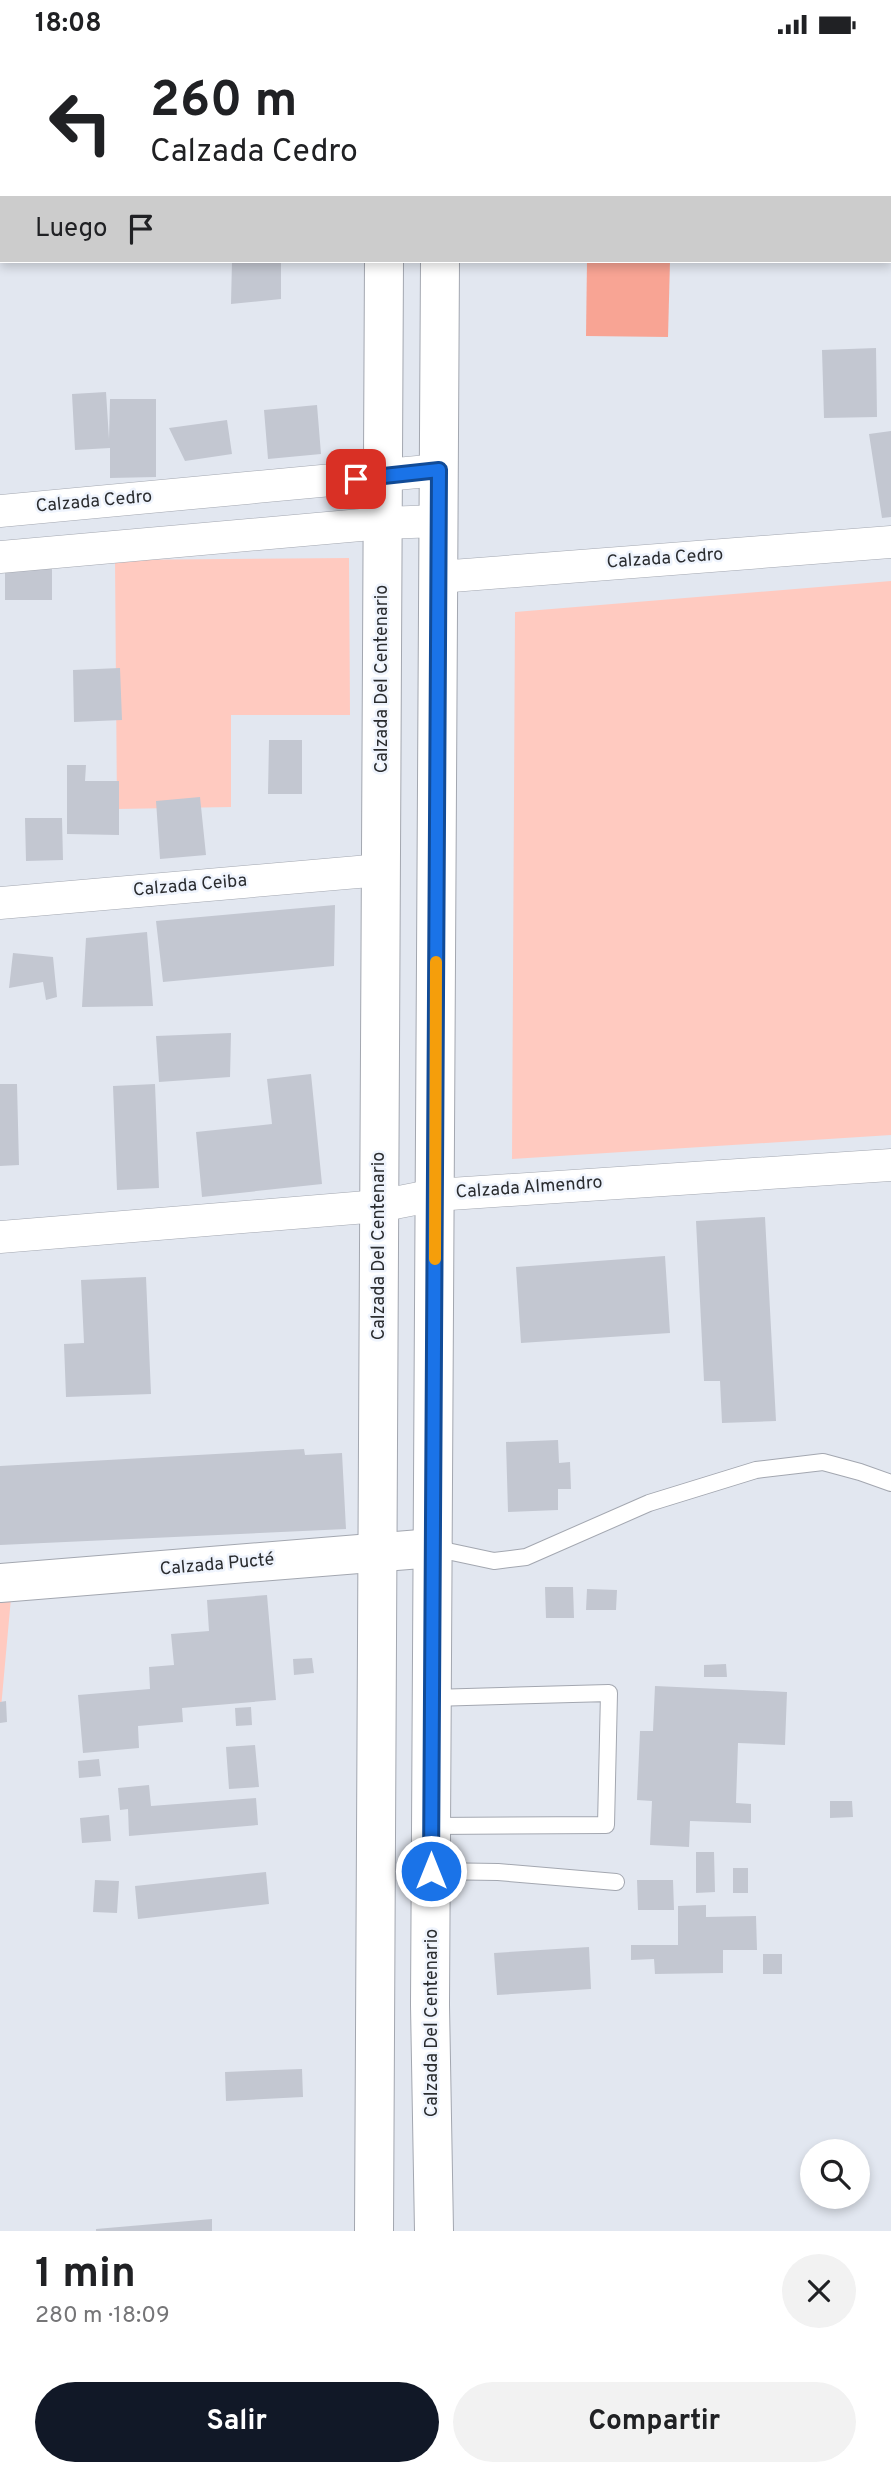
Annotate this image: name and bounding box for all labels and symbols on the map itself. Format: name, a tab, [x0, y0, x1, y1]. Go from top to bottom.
pin	[326, 449, 386, 509]
street label: Calzada Cedro	[35, 485, 153, 519]
street label: Calzada Cedro	[606, 543, 724, 575]
street label: Calzada Del Centenario	[371, 585, 394, 773]
street label: Calzada Ceiba	[132, 870, 248, 902]
street label: Calzada Del Centenario	[368, 1152, 391, 1340]
street label: Calzada Almendro	[455, 1171, 603, 1205]
street label: Calzada Pucté	[159, 1549, 275, 1581]
position arrow	[394, 1834, 468, 1908]
street label: Calzada Del Centenario	[421, 1929, 444, 2117]

